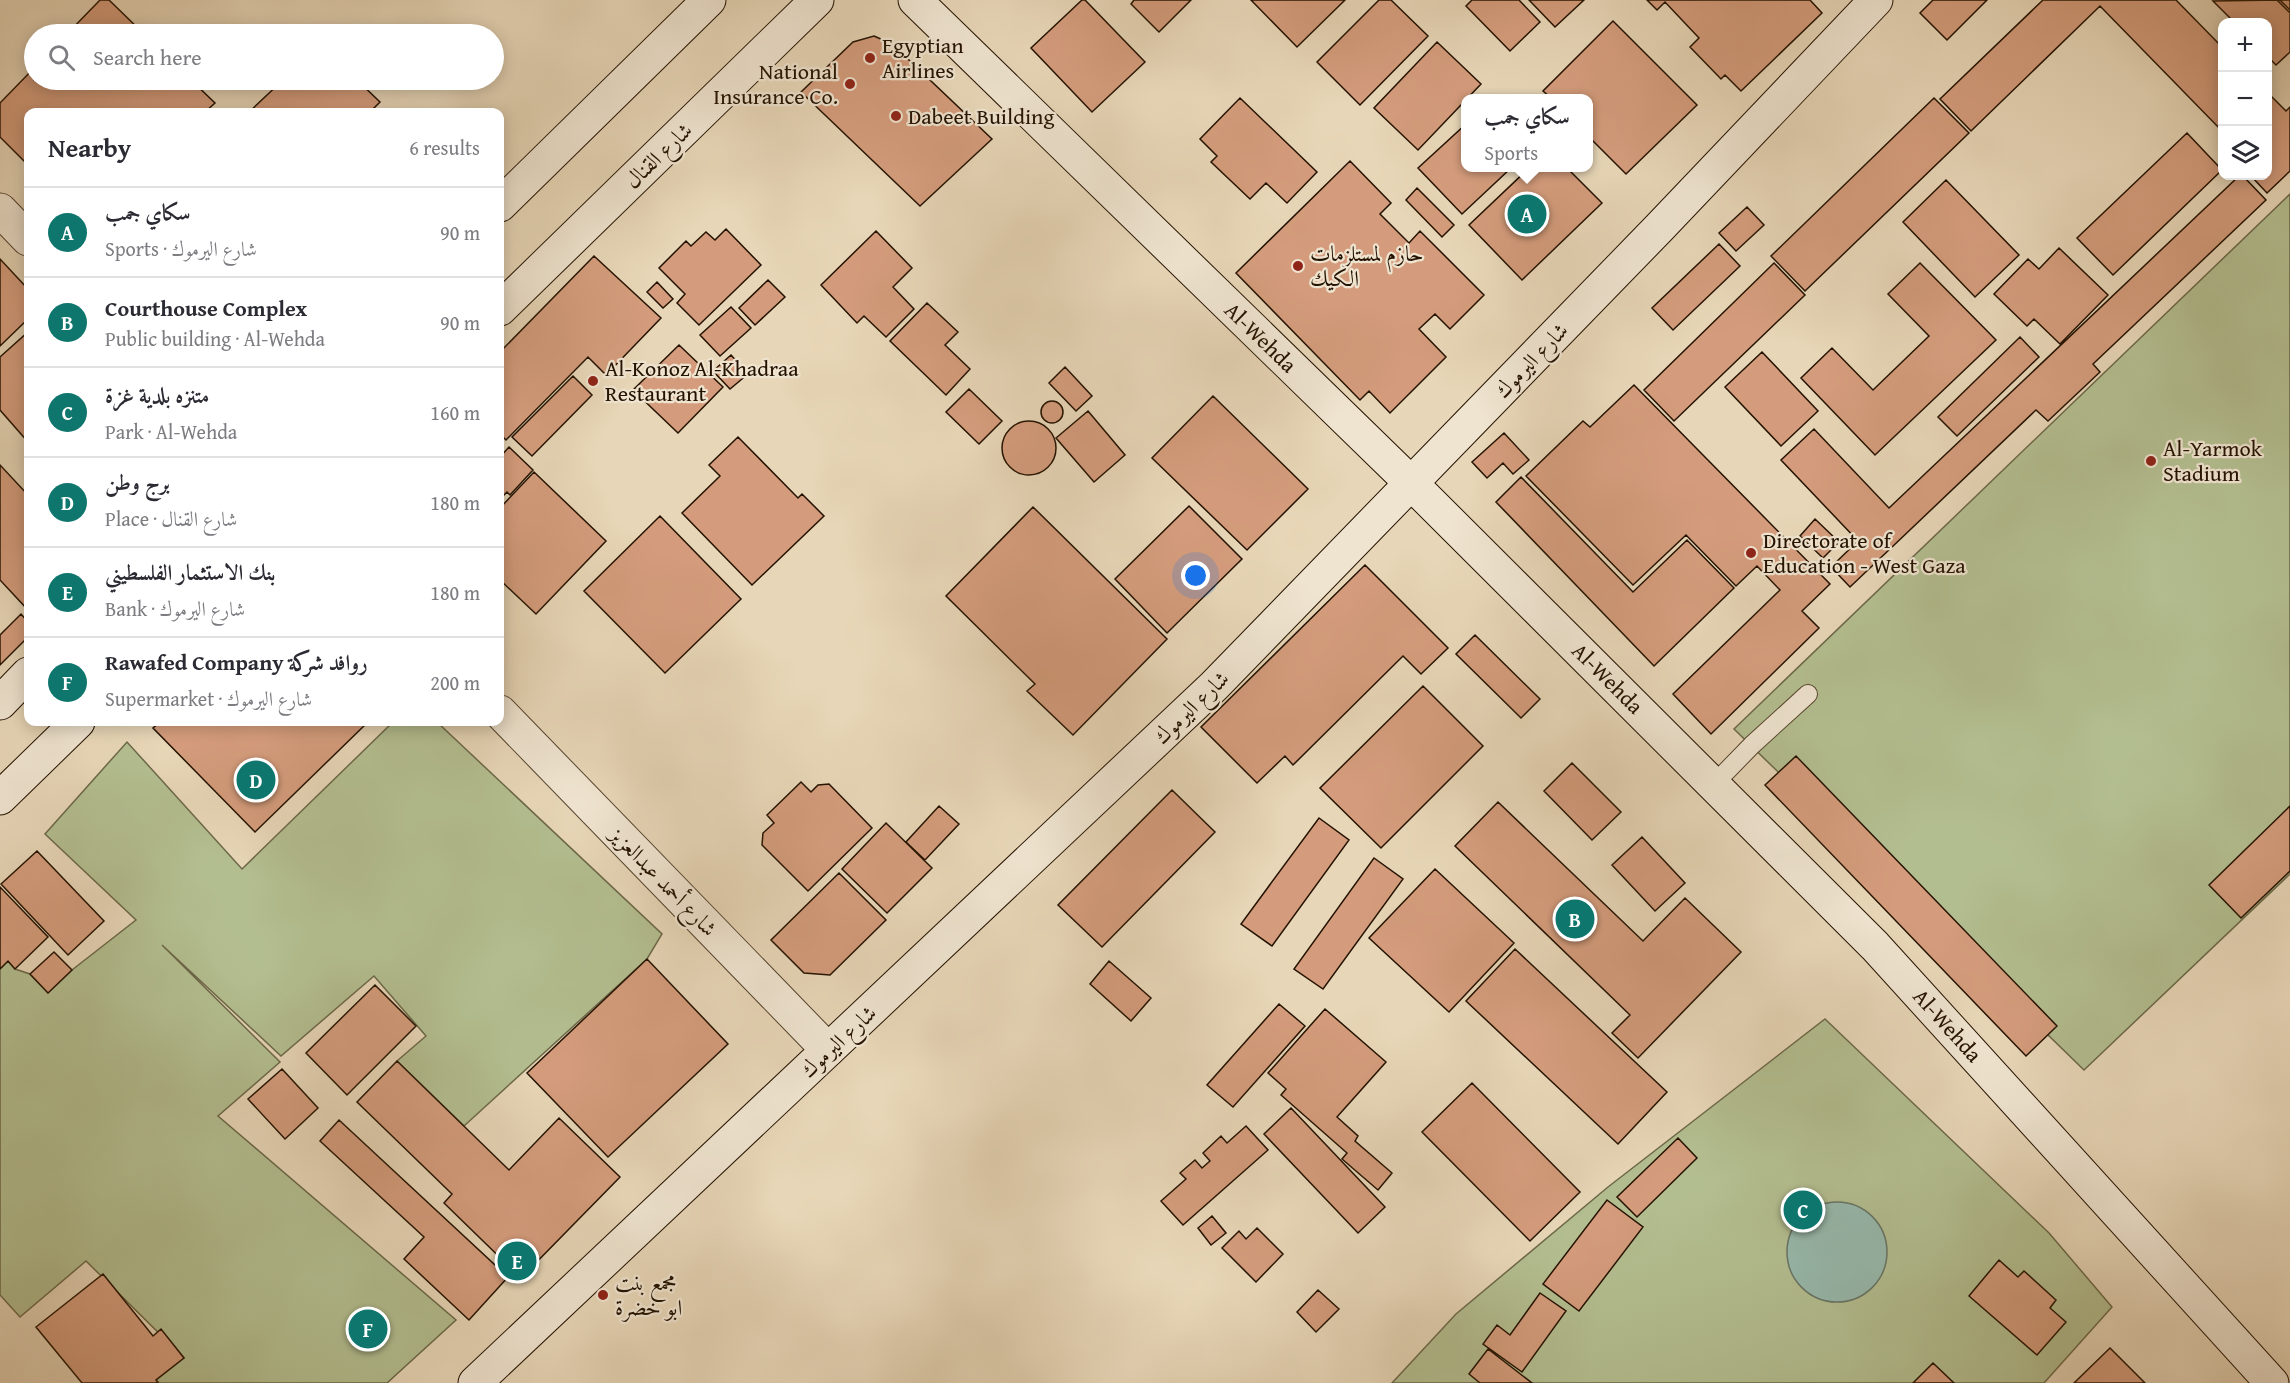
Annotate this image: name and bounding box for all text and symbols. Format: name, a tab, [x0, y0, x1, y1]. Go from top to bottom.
map controls	[2218, 18, 2272, 180]
button: +	[2218, 18, 2272, 72]
search box	[24, 24, 504, 90]
place label: Egyptian Airlines	[882, 29, 964, 86]
icon: search	[45, 41, 78, 74]
text: Search here	[93, 41, 202, 73]
marker: Egyptian Airlines	[863, 51, 877, 65]
place label: National Insurance Co.	[713, 55, 838, 112]
button: −	[2218, 72, 2272, 126]
marker: National Insurance Co.	[843, 77, 857, 91]
popup	[1461, 94, 1593, 172]
place label: Dabeet Building	[908, 100, 1054, 132]
text: سكاي جمب	[1484, 100, 1570, 132]
marker: Dabeet Building	[889, 109, 903, 123]
street label: شارع القنال	[617, 114, 701, 198]
button: layers	[2218, 126, 2272, 180]
text: Nearby	[48, 128, 131, 167]
text: 6 results	[409, 133, 480, 162]
text: Sports	[1484, 138, 1538, 167]
pin: A	[1508, 192, 1546, 236]
text: سكاي جمب	[105, 196, 190, 228]
text: A	[61, 218, 74, 247]
text: 90 m	[440, 218, 480, 247]
text: Sports · شارع اليرموك	[105, 234, 257, 263]
place label: حازم لمستلزمات الكيك	[1310, 237, 1423, 294]
marker: حازم لمستلزمات الكيك	[1291, 259, 1305, 273]
text: Courthouse Complex	[105, 292, 307, 324]
street label: Al-Wehda	[1218, 294, 1305, 380]
text: B	[61, 308, 74, 337]
text: 90 m	[440, 308, 480, 337]
street label: شارع اليرموك	[1487, 315, 1577, 407]
text: Public building · Al-Wehda	[105, 324, 325, 353]
place label: Al-Konoz Al-Khadraa Restaurant	[605, 352, 799, 409]
marker: Al-Konoz Al-Khadraa Restaurant	[586, 374, 600, 388]
text: متنزه بلدية غزة	[105, 379, 209, 411]
text: C	[62, 398, 73, 427]
text: 160 m	[430, 398, 480, 427]
text: Park · Al-Wehda	[105, 417, 237, 446]
place label: Al-Yarmok Stadium	[2163, 432, 2263, 489]
marker: Al-Yarmok Stadium	[2144, 454, 2158, 468]
text: برج وطن	[105, 466, 170, 498]
text: D	[61, 488, 74, 517]
text: 180 m	[430, 488, 480, 517]
text: Place · شارع القنال	[105, 504, 237, 533]
place label: Directorate of Education - West Gaza	[1763, 524, 1966, 581]
marker: Directorate of Education - West Gaza	[1744, 546, 1758, 560]
text: بنك الاستثمار الفلسطيني	[105, 556, 275, 588]
your location	[1181, 561, 1210, 590]
text: E	[62, 578, 73, 607]
text: 180 m	[430, 578, 480, 607]
text: Bank · شارع اليرموك	[105, 594, 245, 623]
street label: Al-Wehda	[1565, 635, 1651, 721]
text: Rawafed Company روافد شركة	[105, 646, 368, 678]
street label: شارع اليرموك	[1146, 663, 1238, 753]
text: F	[62, 668, 73, 697]
text: 200 m	[430, 668, 480, 697]
text: Supermarket · شارع اليرموك	[105, 684, 312, 713]
pin: D	[236, 758, 276, 802]
street label: شارع أحمد عبدالعزيز	[600, 817, 725, 945]
pin: B	[1556, 896, 1594, 942]
street label: Al-Wehda	[1906, 981, 1990, 1069]
street label: شارع اليرموك	[793, 997, 885, 1087]
pin: C	[1784, 1188, 1822, 1232]
pin: E	[498, 1238, 536, 1284]
place label: مجمع بنت ابو خضرة	[615, 1266, 682, 1323]
marker: مجمع بنت ابو خضرة	[596, 1288, 610, 1302]
pin: F	[348, 1306, 388, 1352]

